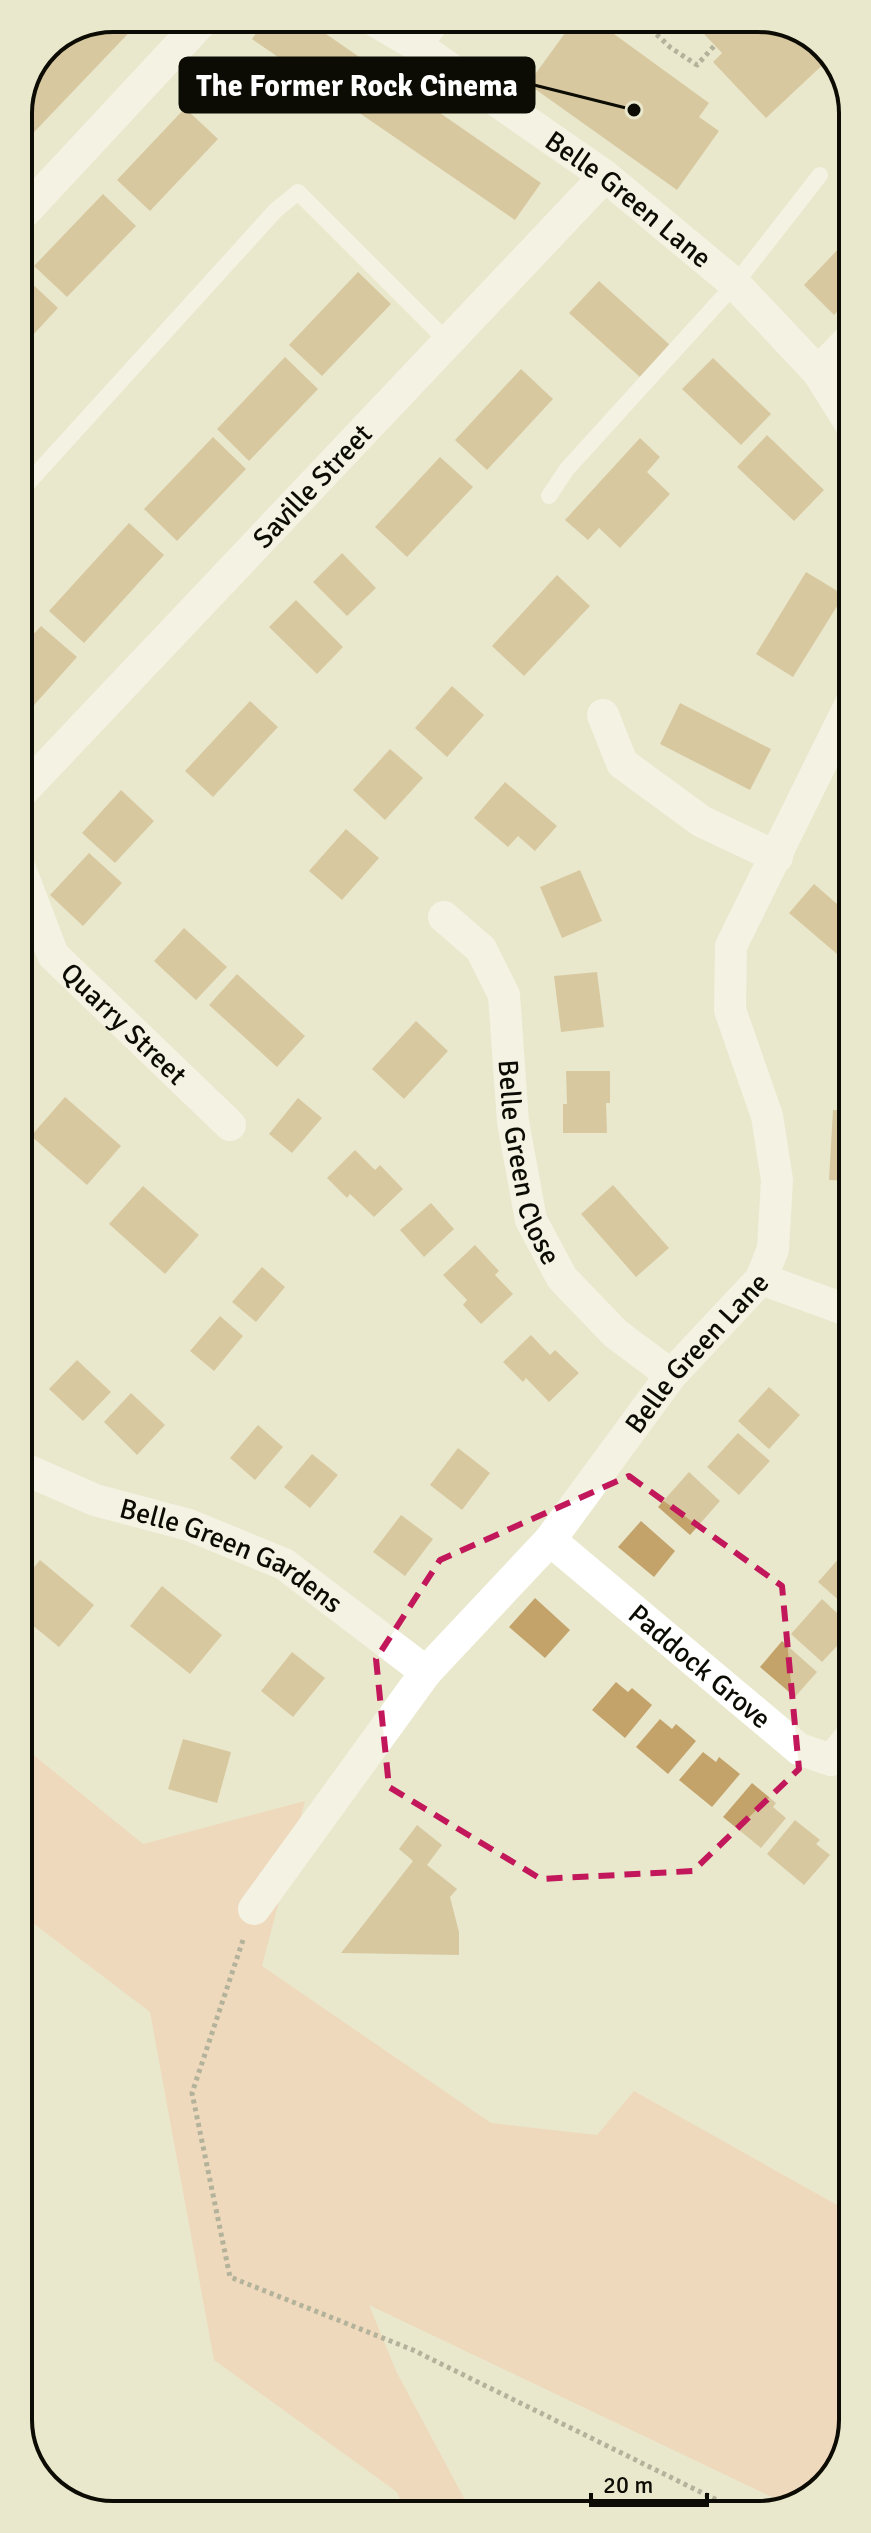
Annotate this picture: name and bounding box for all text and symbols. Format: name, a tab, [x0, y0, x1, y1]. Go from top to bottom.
callout: The Former Rock Cinema	[180, 58, 534, 112]
text: The Former Rock Cinema	[196, 68, 518, 105]
street label: Belle Green Lane	[539, 124, 718, 275]
street label: Saville Street	[246, 417, 380, 556]
street label: Quarry Street	[54, 956, 194, 1092]
street label: Belle Green Close	[491, 1058, 568, 1271]
street label: Belle Green Lane	[618, 1266, 776, 1440]
street label: Belle Green Gardens	[116, 1491, 349, 1620]
street label: Paddock Grove	[621, 1597, 778, 1736]
scale bar	[591, 2457, 707, 2507]
text: 20 m	[603, 2470, 653, 2500]

